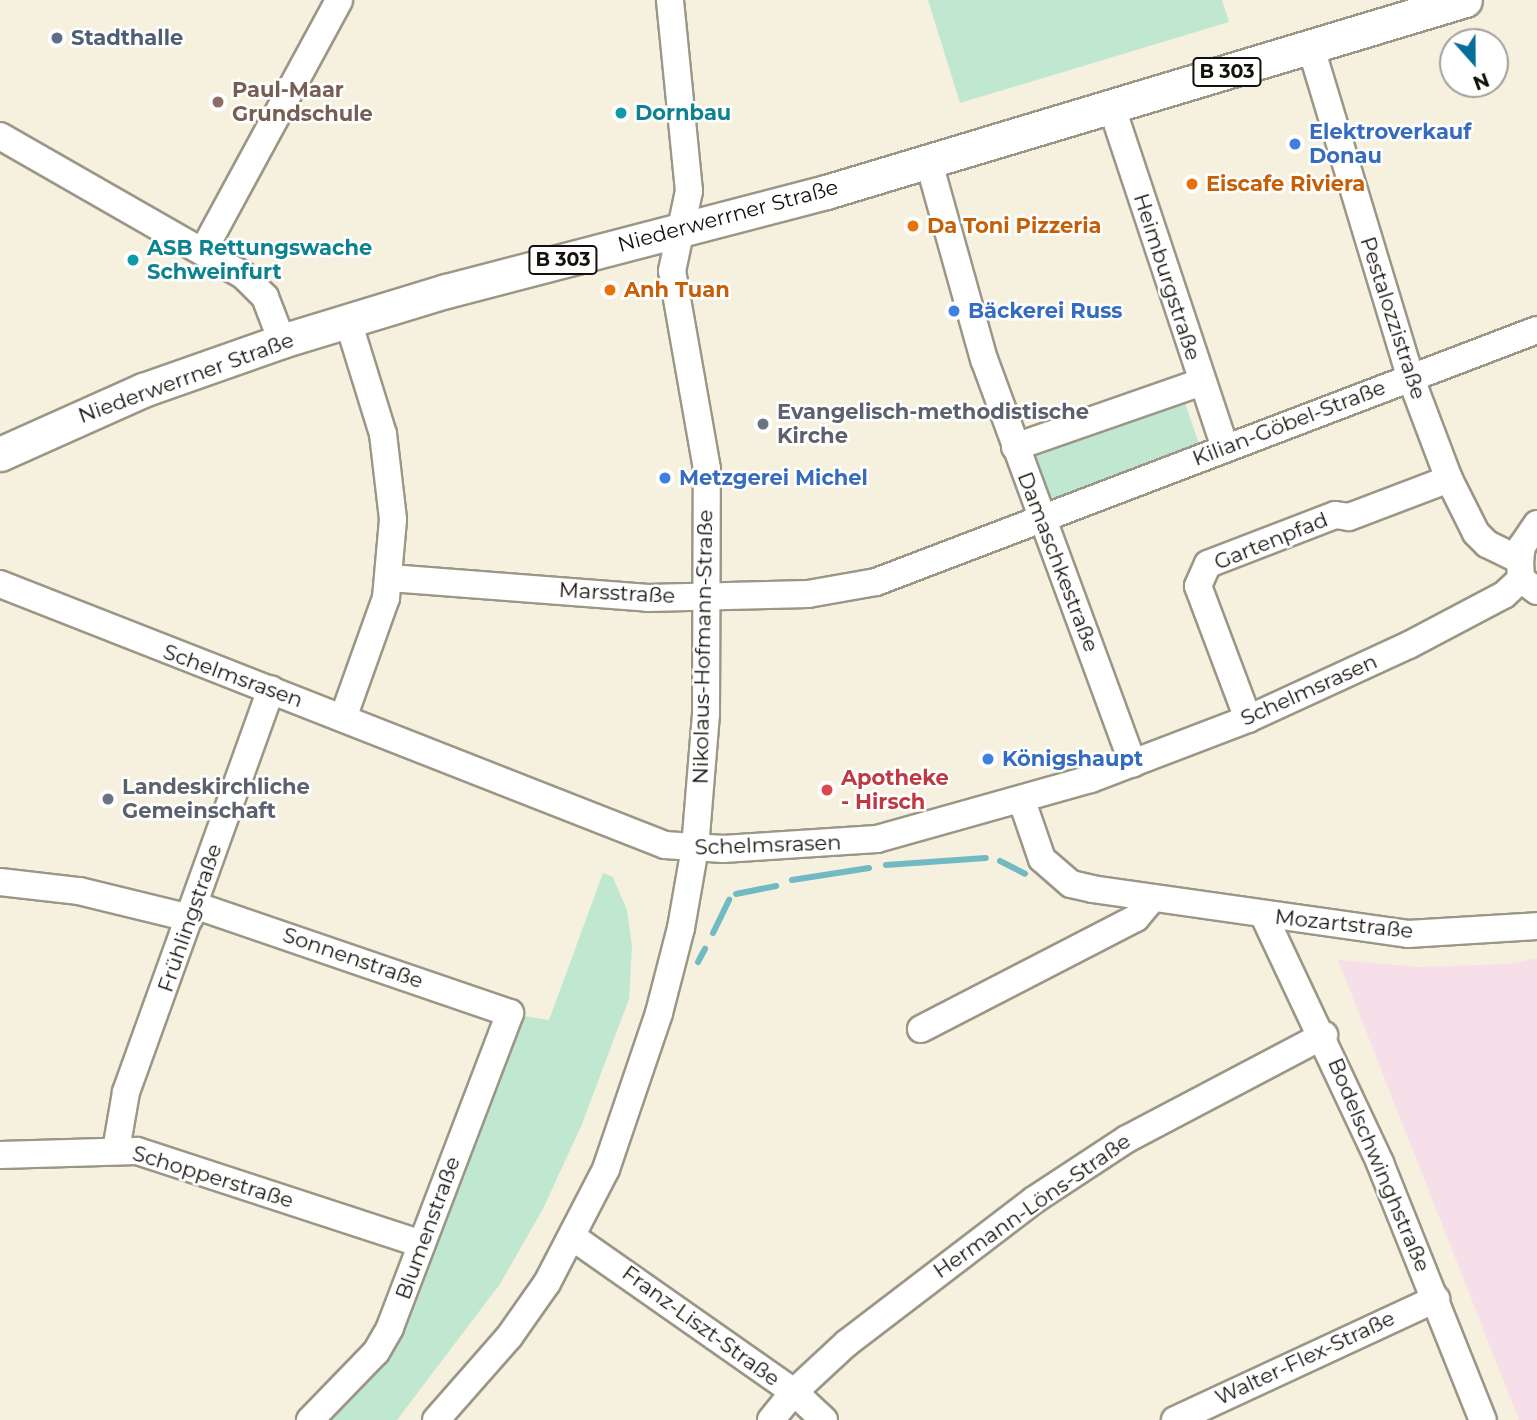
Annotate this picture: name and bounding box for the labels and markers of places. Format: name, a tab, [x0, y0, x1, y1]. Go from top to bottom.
place label: Stadthalle	[71, 25, 183, 51]
marker: Stadthalle	[49, 30, 65, 46]
place label: Paul-Maar Grundschule	[232, 77, 373, 127]
marker: Paul-Maar Grundschule	[210, 94, 226, 110]
place label: Dornbau	[635, 100, 731, 126]
marker: Dornbau	[613, 105, 629, 121]
place label: Elektroverkauf Donau	[1309, 119, 1471, 169]
marker: Elektroverkauf Donau	[1287, 136, 1303, 152]
place label: Eiscafe Riviera	[1206, 171, 1365, 197]
marker: Eiscafe Riviera	[1184, 176, 1200, 192]
place label: Da Toni Pizzeria	[927, 213, 1101, 239]
marker: Da Toni Pizzeria	[905, 218, 921, 234]
place label: ASB Rettungswache Schweinfurt	[147, 235, 372, 285]
marker: ASB Rettungswache Schweinfurt	[125, 252, 141, 268]
place label: Anh Tuan	[624, 277, 730, 303]
marker: Anh Tuan	[602, 282, 618, 298]
place label: Bäckerei Russ	[968, 298, 1123, 324]
marker: Bäckerei Russ	[946, 303, 962, 319]
place label: Evangelisch-methodistische Kirche	[777, 399, 1089, 449]
marker: Evangelisch-methodistische Kirche	[755, 416, 771, 432]
place label: Metzgerei Michel	[679, 465, 868, 491]
marker: Metzgerei Michel	[657, 470, 673, 486]
place label: Königshaupt	[1002, 746, 1143, 772]
marker: Königshaupt	[980, 751, 996, 767]
place label: Apotheke - Hirsch	[841, 765, 949, 815]
place label: Landeskirchliche Gemeinschaft	[122, 774, 310, 824]
marker: Apotheke - Hirsch	[819, 782, 835, 798]
marker: Landeskirchliche Gemeinschaft	[100, 791, 116, 807]

